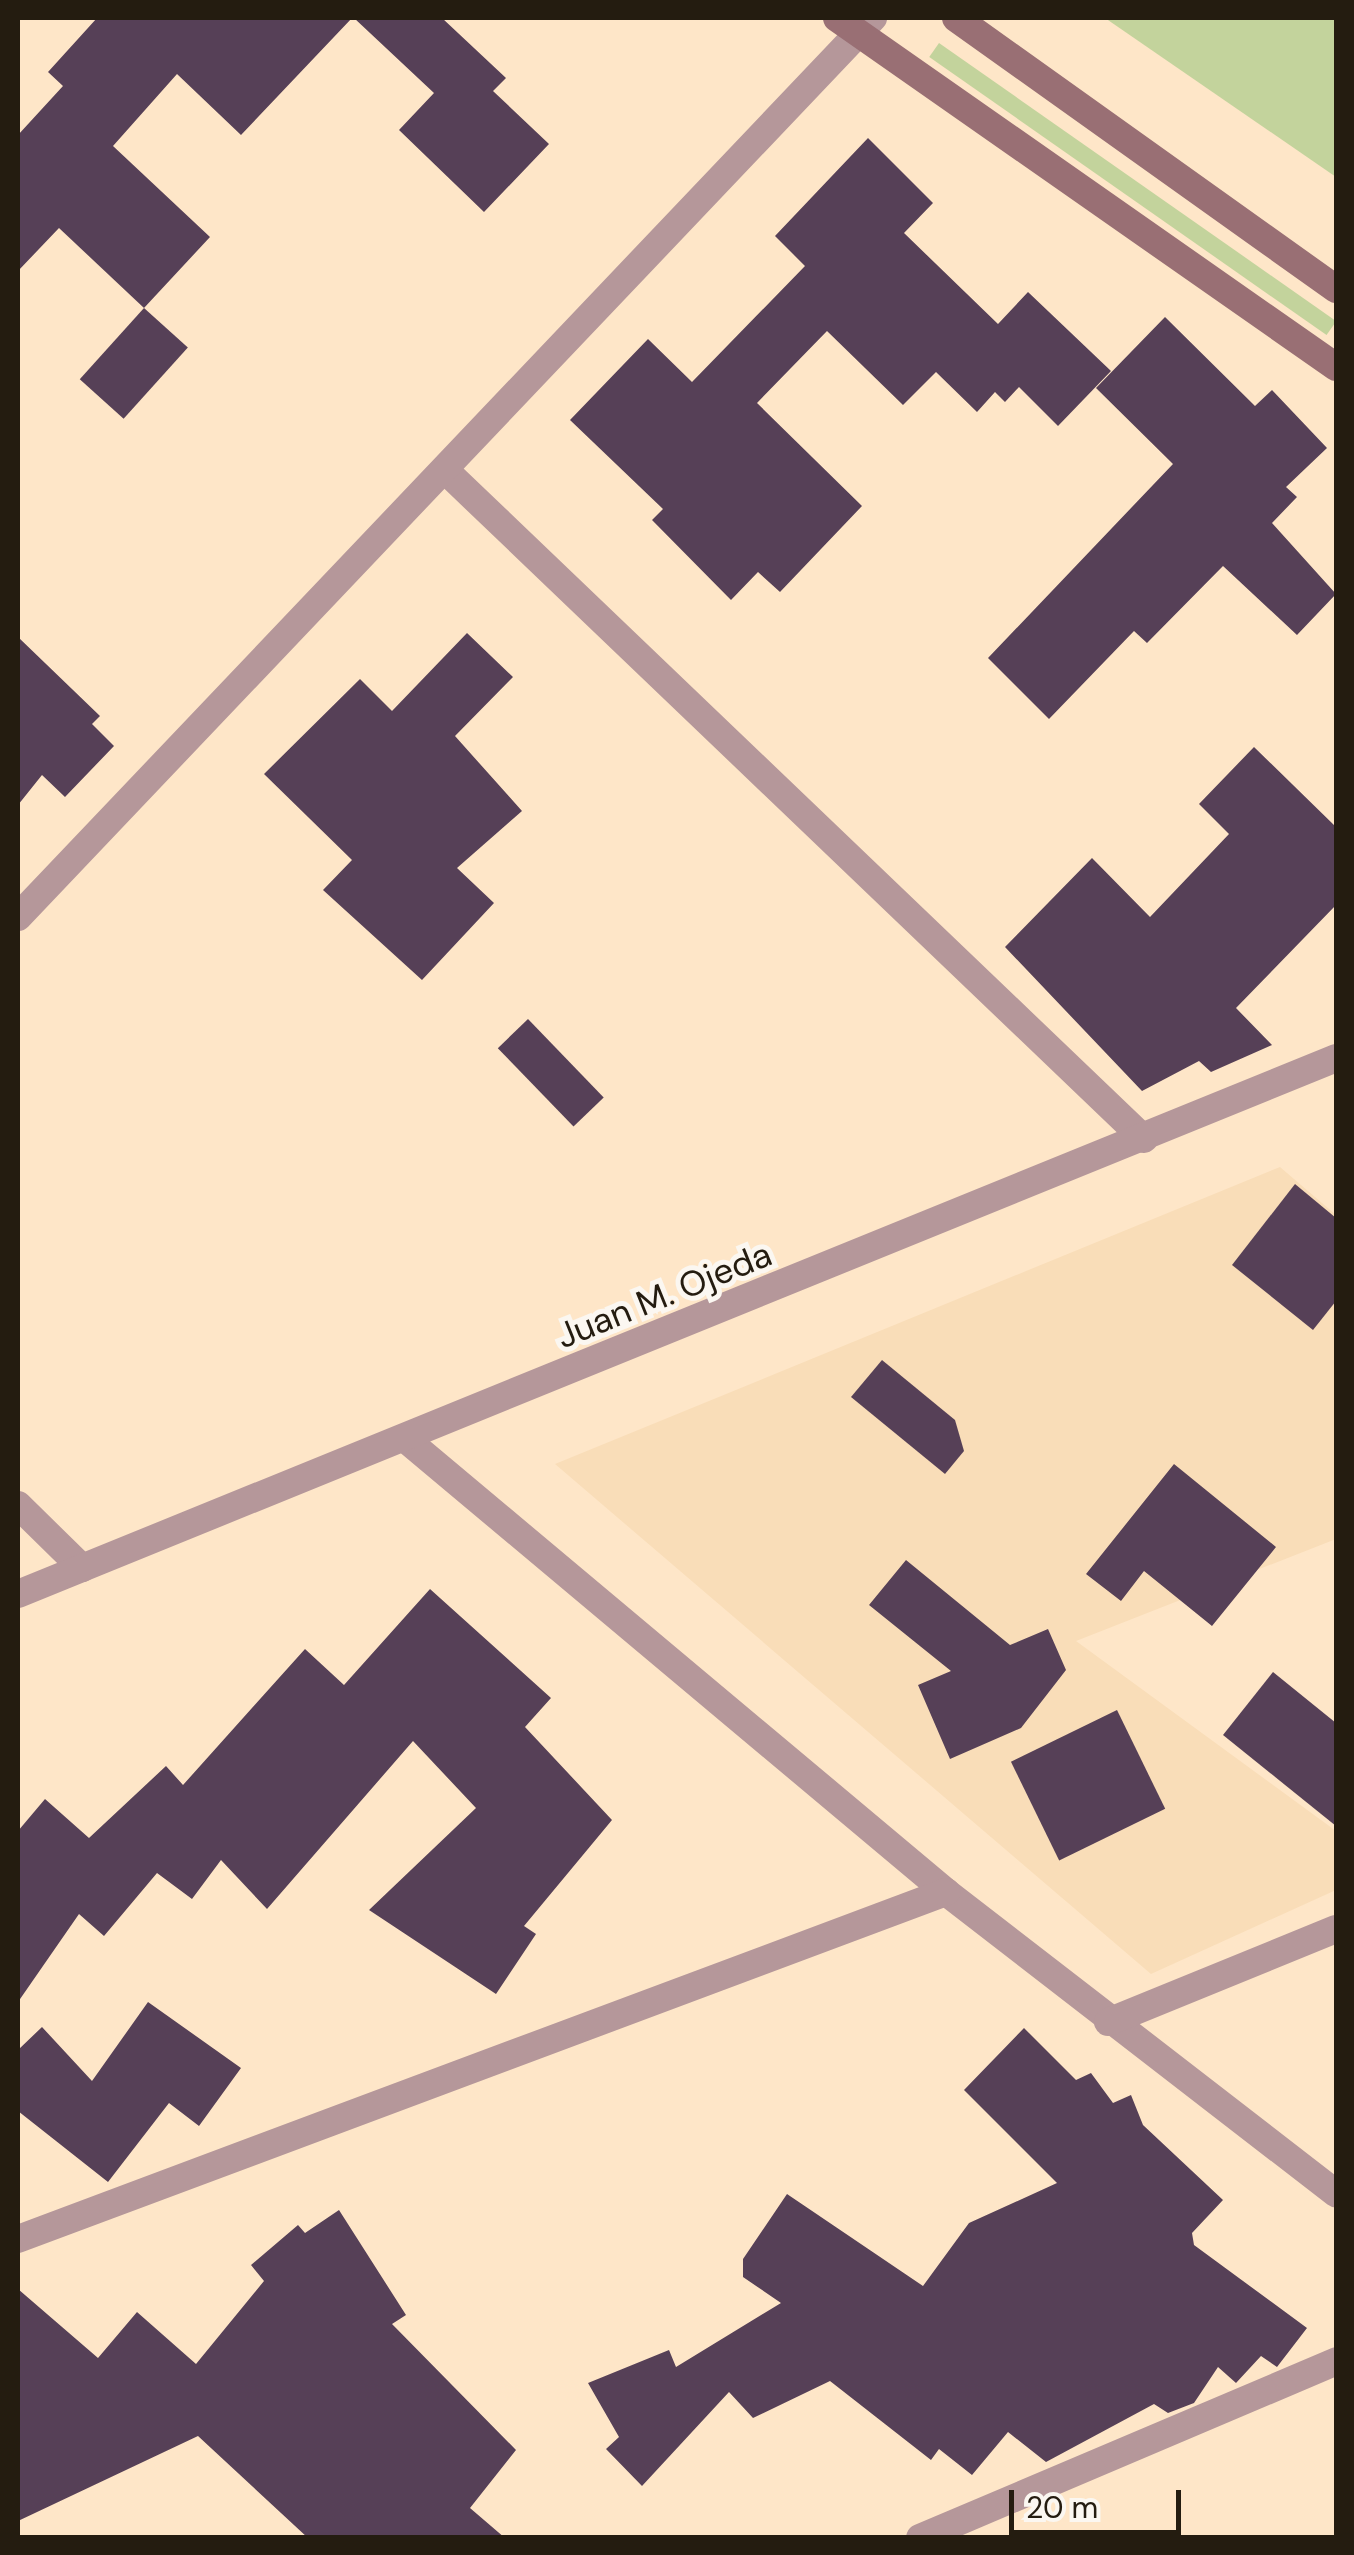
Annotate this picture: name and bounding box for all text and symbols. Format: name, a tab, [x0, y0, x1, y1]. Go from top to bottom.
street label: Juan M. Ojeda	[550, 1233, 778, 1357]
scale bar	[1014, 2470, 1186, 2532]
text: 20 m	[1026, 2488, 1098, 2527]

